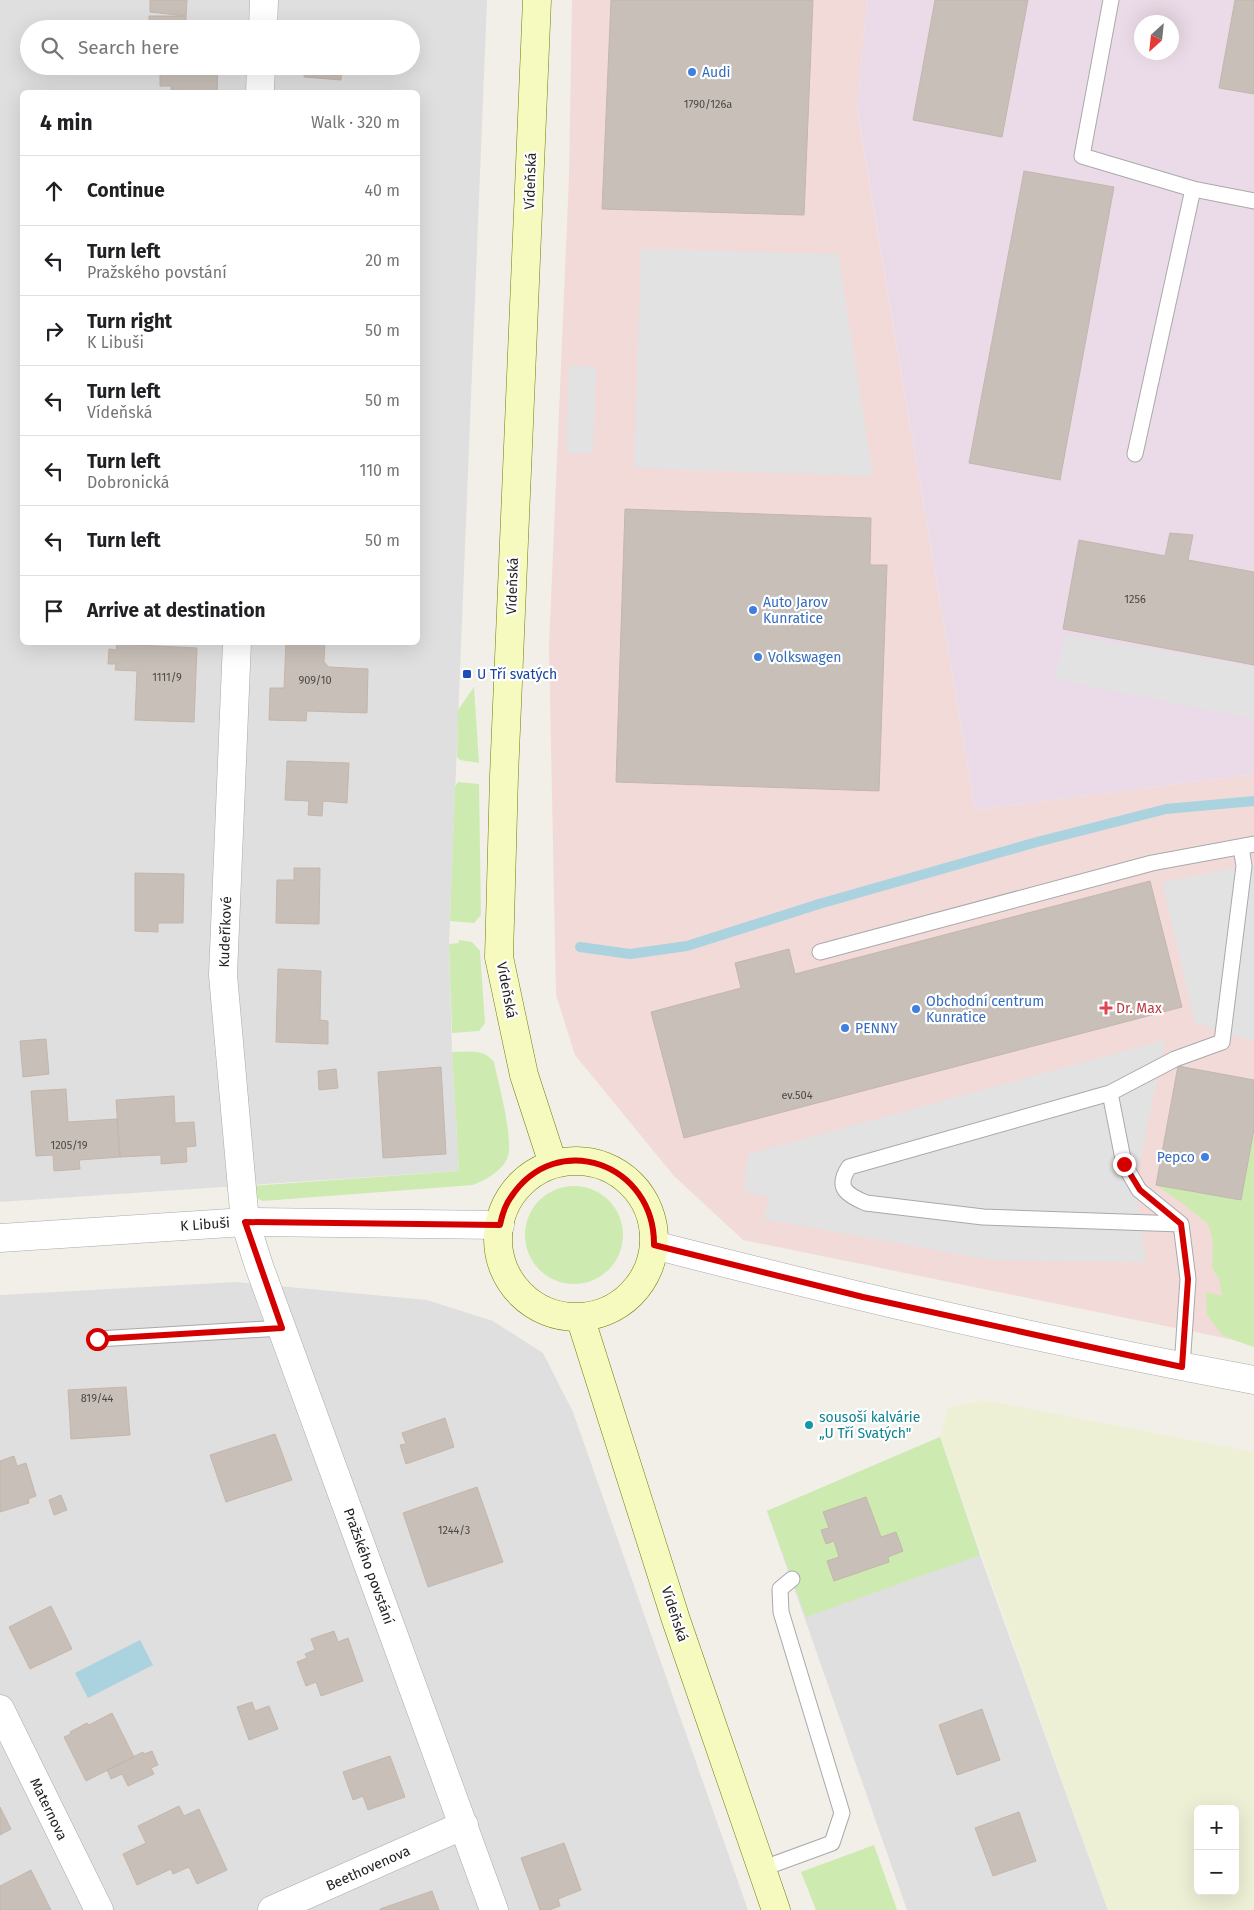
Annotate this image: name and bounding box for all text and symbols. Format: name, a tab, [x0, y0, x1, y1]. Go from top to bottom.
north arrow	[1134, 15, 1179, 60]
search box	[20, 20, 420, 75]
icon: search	[38, 34, 66, 62]
text: Search here	[78, 36, 179, 59]
place label: Audi	[702, 64, 731, 81]
marker: Audi	[686, 66, 698, 78]
house number: 1790/126a	[684, 98, 732, 111]
text: 4 min	[40, 110, 93, 136]
text: Walk · 320 m	[311, 113, 400, 132]
street label: Vídeňská	[521, 152, 540, 210]
icon: ahead	[40, 177, 68, 205]
text: Continue	[87, 179, 165, 202]
text: 40 m	[365, 181, 400, 200]
text: Turn left	[87, 240, 161, 263]
icon: left	[40, 247, 68, 275]
text: 20 m	[365, 251, 400, 270]
text: Pražského povstání	[87, 263, 227, 282]
text: Turn right	[87, 310, 172, 333]
icon: right	[40, 317, 68, 345]
text: 50 m	[365, 321, 400, 340]
text: K Libuši	[87, 333, 144, 352]
text: Turn left	[87, 380, 161, 403]
icon: left	[40, 387, 68, 415]
text: 50 m	[365, 391, 400, 410]
text: Vídeňská	[87, 403, 152, 422]
text: Turn left	[87, 450, 161, 473]
icon: left	[40, 457, 68, 485]
text: 110 m	[359, 461, 400, 480]
text: Dobronická	[87, 473, 169, 492]
icon: left	[40, 527, 68, 555]
text: Turn left	[87, 529, 161, 552]
text: 50 m	[365, 531, 400, 550]
street label: Vídeňská	[503, 557, 522, 615]
house number: 1256	[1124, 593, 1146, 606]
place label: Auto Jarov Kunratice	[763, 594, 828, 627]
icon: arrive	[40, 597, 68, 625]
text: Arrive at destination	[87, 599, 266, 622]
marker: Auto Jarov Kunratice	[747, 604, 759, 616]
place label: Volkswagen	[768, 649, 842, 666]
marker: Volkswagen	[752, 651, 764, 663]
place label: U Tří svatých	[477, 666, 557, 683]
marker: U Tří svatých	[461, 668, 473, 680]
house number: 1111/9	[152, 671, 182, 684]
house number: 909/10	[298, 674, 332, 687]
street label: Kudeříkové	[216, 896, 235, 968]
street label: Vídeňská	[493, 960, 520, 1020]
place label: Obchodní centrum Kunratice	[926, 993, 1044, 1026]
place label: Dr. Max	[1116, 1000, 1162, 1017]
marker: Dr. Max	[1100, 1002, 1112, 1014]
marker: Obchodní centrum Kunratice	[910, 1003, 922, 1015]
place label: PENNY	[855, 1020, 898, 1037]
marker: PENNY	[839, 1022, 851, 1034]
house number: ev.504	[781, 1089, 813, 1102]
house number: 1205/19	[50, 1139, 88, 1152]
place label: Pepco	[1157, 1149, 1195, 1166]
marker: Pepco	[1199, 1151, 1211, 1163]
route end	[1113, 1153, 1136, 1176]
street label: K Libuši	[180, 1214, 230, 1235]
route start	[86, 1328, 109, 1351]
house number: 819/44	[81, 1392, 113, 1405]
place label: sousoší kalvárie „U Tří Svatých"	[819, 1409, 920, 1442]
marker: sousoší kalvárie „U Tří Svatých"	[803, 1419, 815, 1431]
street label: Pražského povstání	[340, 1506, 397, 1627]
house number: 1244/3	[438, 1524, 470, 1537]
street label: Vídeňská	[658, 1584, 691, 1644]
street label: Maternova	[26, 1775, 71, 1843]
map controls	[1194, 1805, 1239, 1895]
button: +	[1194, 1805, 1239, 1850]
street label: Beethovenova	[324, 1842, 413, 1895]
button: −	[1194, 1850, 1239, 1895]

